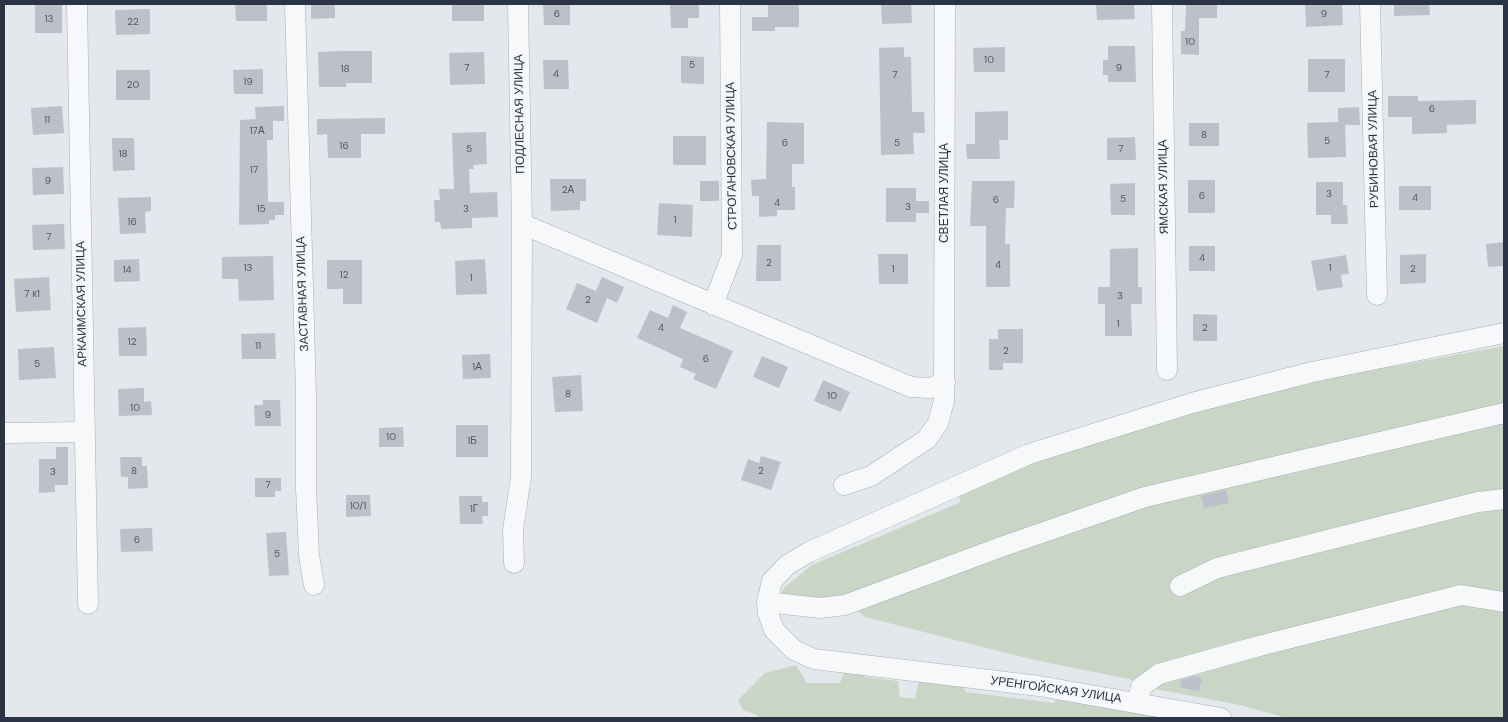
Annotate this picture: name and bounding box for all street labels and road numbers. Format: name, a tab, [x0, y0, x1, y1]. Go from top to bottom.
street label: ПОДЛЕСНАЯ УЛИЦА	[512, 54, 528, 174]
street label: СТРОГАНОВСКАЯ УЛИЦА	[724, 82, 740, 230]
street label: РУБИНОВАЯ УЛИЦА	[1366, 90, 1382, 208]
street label: ЯМСКАЯ УЛИЦА	[1156, 139, 1172, 235]
street label: СВЕТЛАЯ УЛИЦА	[938, 143, 952, 243]
street label: ЗАСТАВНАЯ УЛИЦА	[294, 236, 312, 352]
street label: АРКАИМСКАЯ УЛИЦА	[74, 241, 90, 367]
street label: УРЕНГОЙСКАЯ УЛИЦА	[990, 674, 1122, 706]

